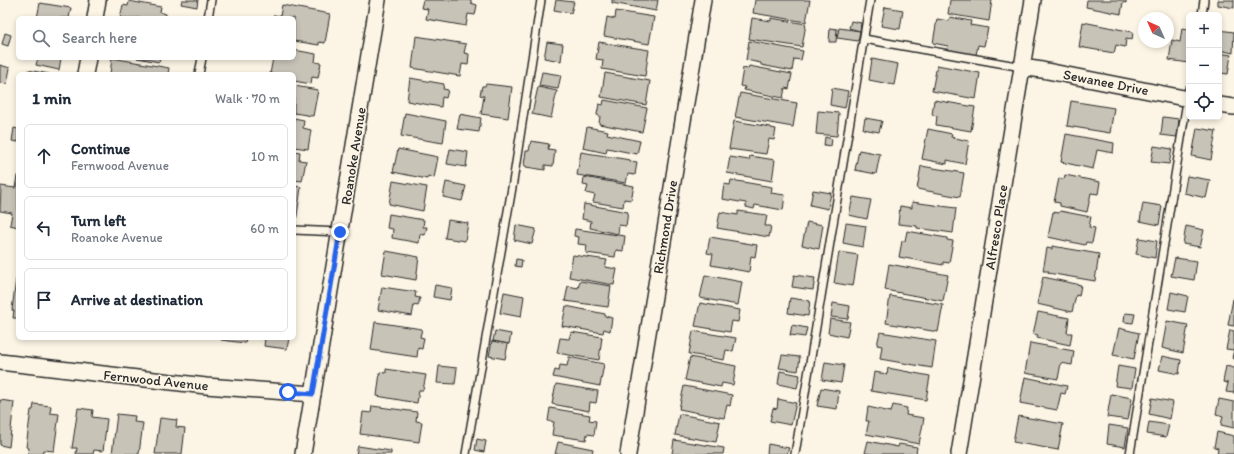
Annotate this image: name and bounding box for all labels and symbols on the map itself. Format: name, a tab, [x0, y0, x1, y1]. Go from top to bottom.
north arrow	[1138, 12, 1174, 48]
street label: Sewanee Drive	[1062, 66, 1150, 99]
street label: Roanoke Avenue	[337, 106, 370, 206]
street label: Richmond Drive	[650, 179, 681, 275]
street label: Alfresco Place	[981, 183, 1012, 271]
route end	[331, 223, 349, 241]
street label: Fernwood Avenue	[103, 367, 210, 394]
route start	[279, 383, 297, 401]

